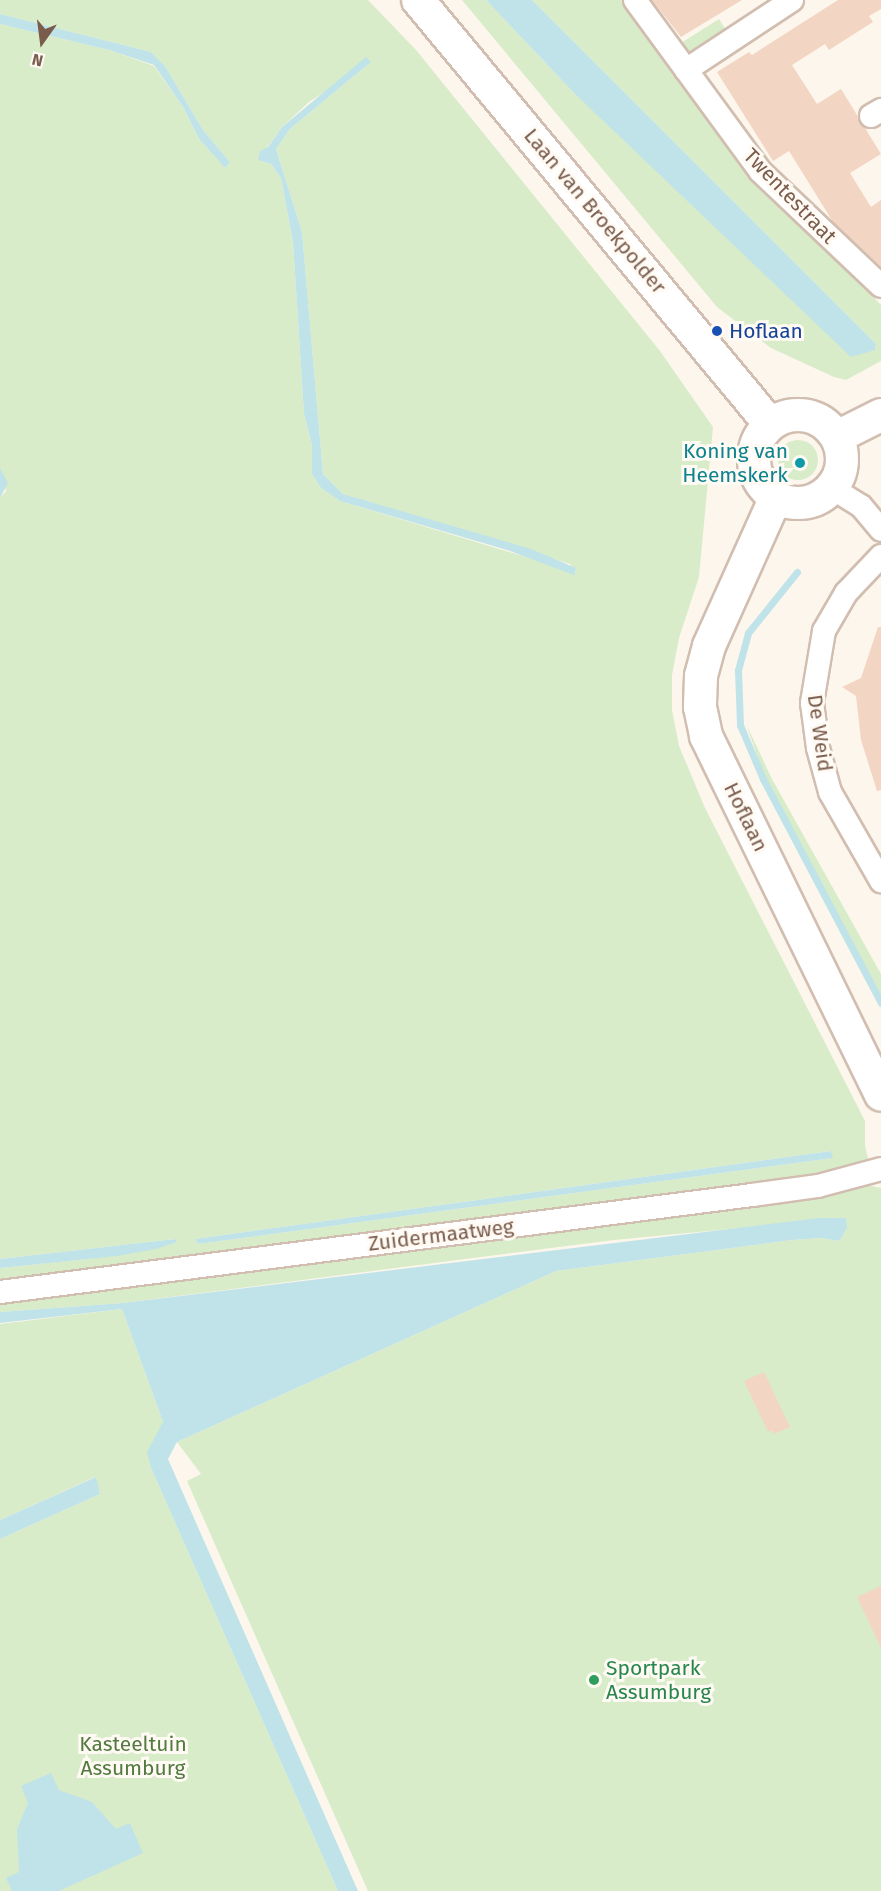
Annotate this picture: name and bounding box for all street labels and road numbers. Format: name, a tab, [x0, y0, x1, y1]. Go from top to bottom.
street label: Laan van Broekpolder	[519, 123, 671, 299]
street label: Twentestraat	[738, 143, 842, 249]
street label: De Weid	[802, 693, 838, 773]
street label: Hoflaan	[718, 778, 774, 856]
street label: Zuidermaatweg	[367, 1214, 515, 1256]

